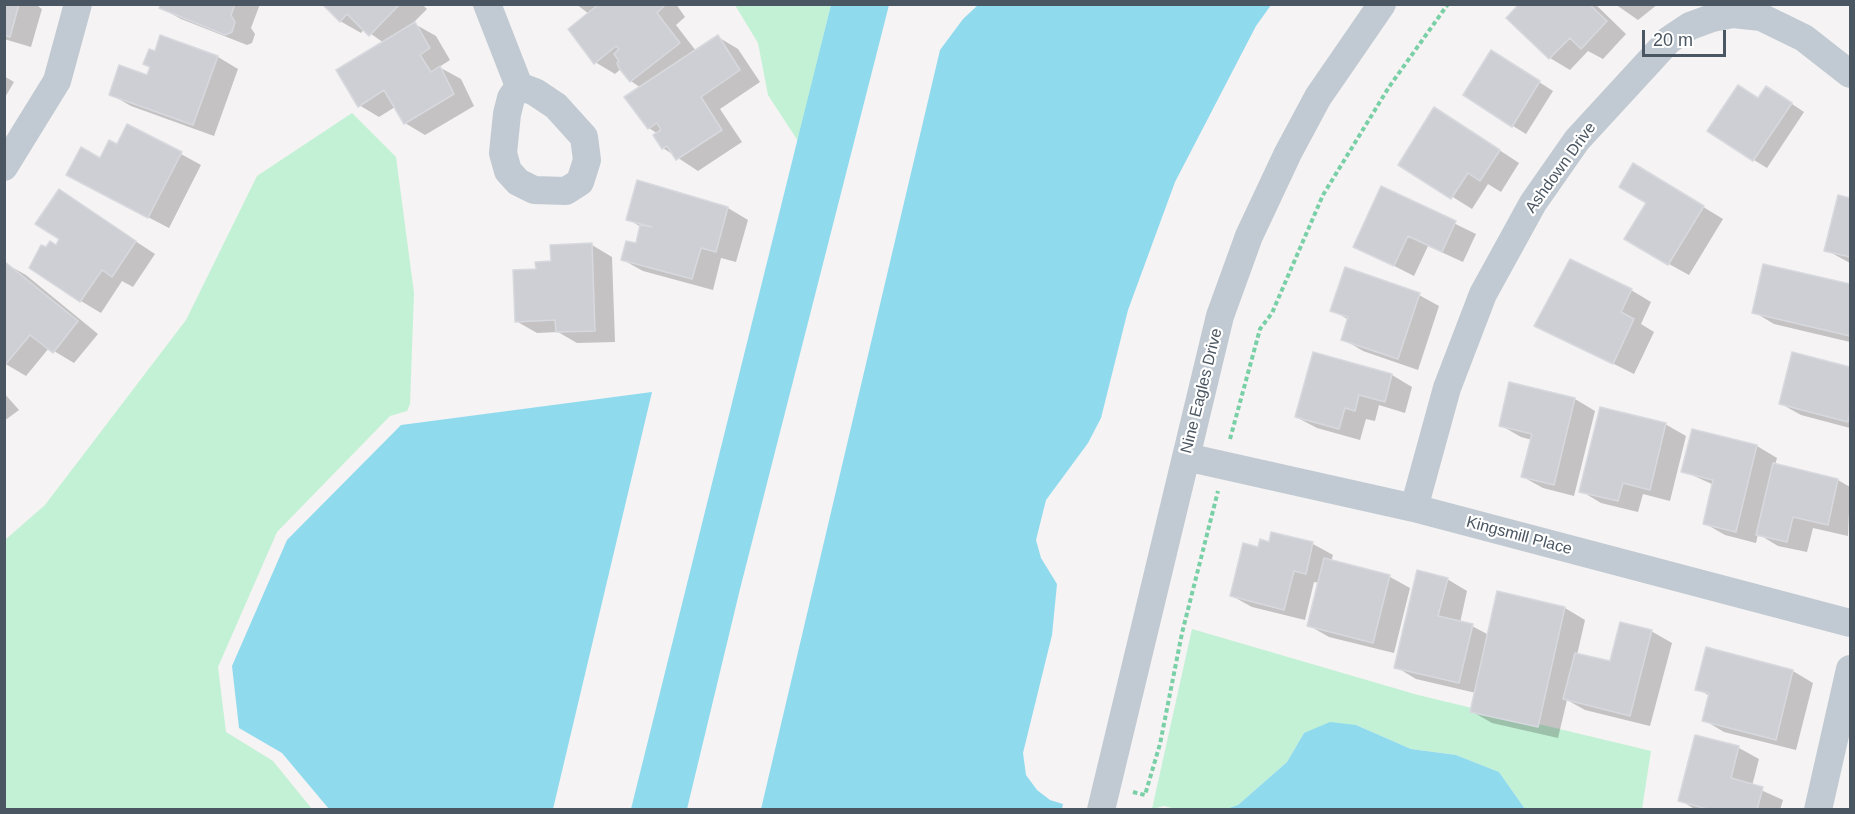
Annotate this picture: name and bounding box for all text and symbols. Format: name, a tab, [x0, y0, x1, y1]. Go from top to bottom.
scale bar	[1645, 18, 1729, 56]
text: 20 m	[1653, 30, 1693, 50]
street label: Ashdown Drive	[1522, 119, 1600, 217]
street label: Nine Eagles Drive	[1177, 327, 1227, 455]
street label: Kingsmill Place	[1464, 513, 1574, 559]

